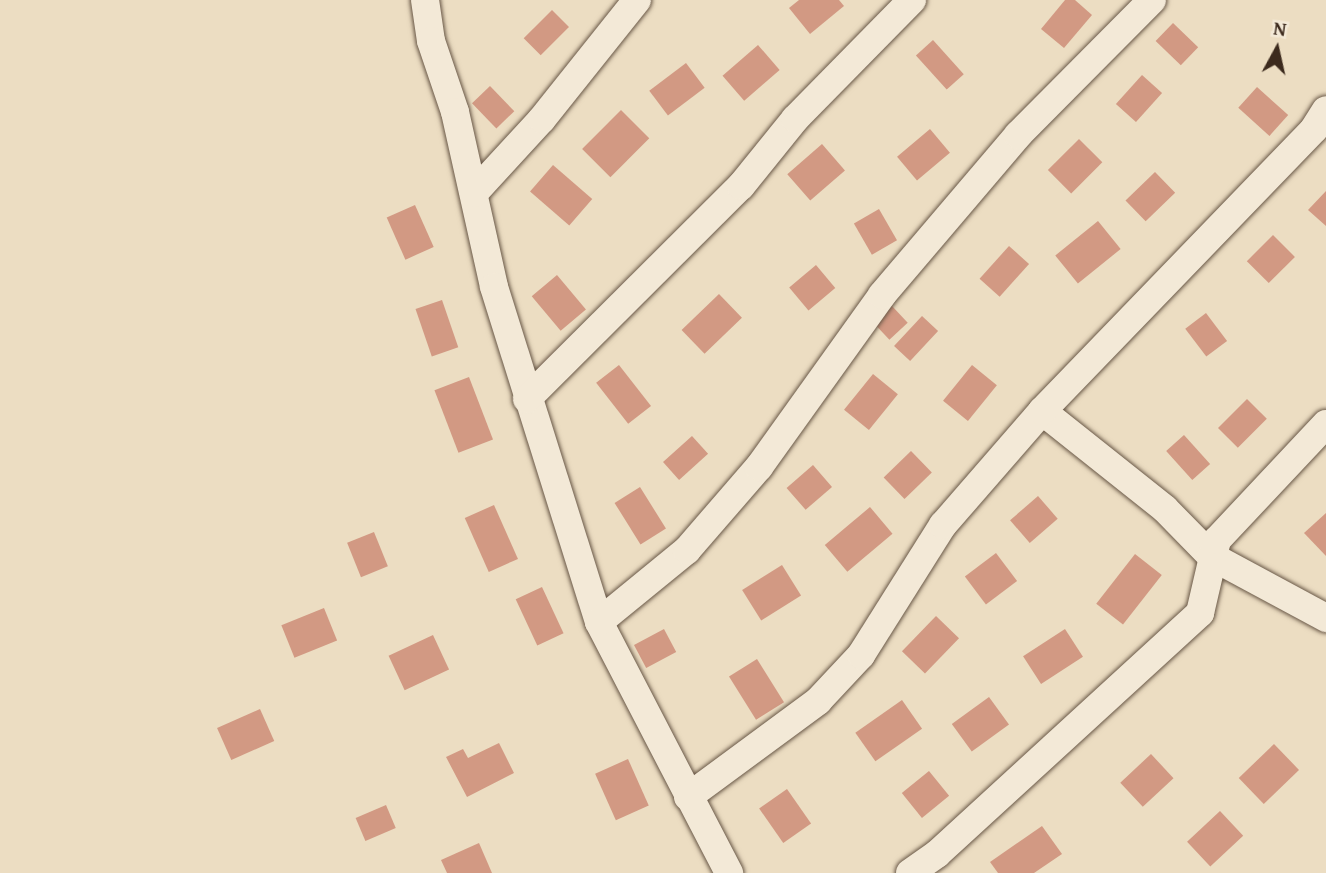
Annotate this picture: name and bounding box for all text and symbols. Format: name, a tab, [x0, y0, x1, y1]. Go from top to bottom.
text: N	[1272, 13, 1288, 43]
north arrow	[1242, 14, 1312, 84]

